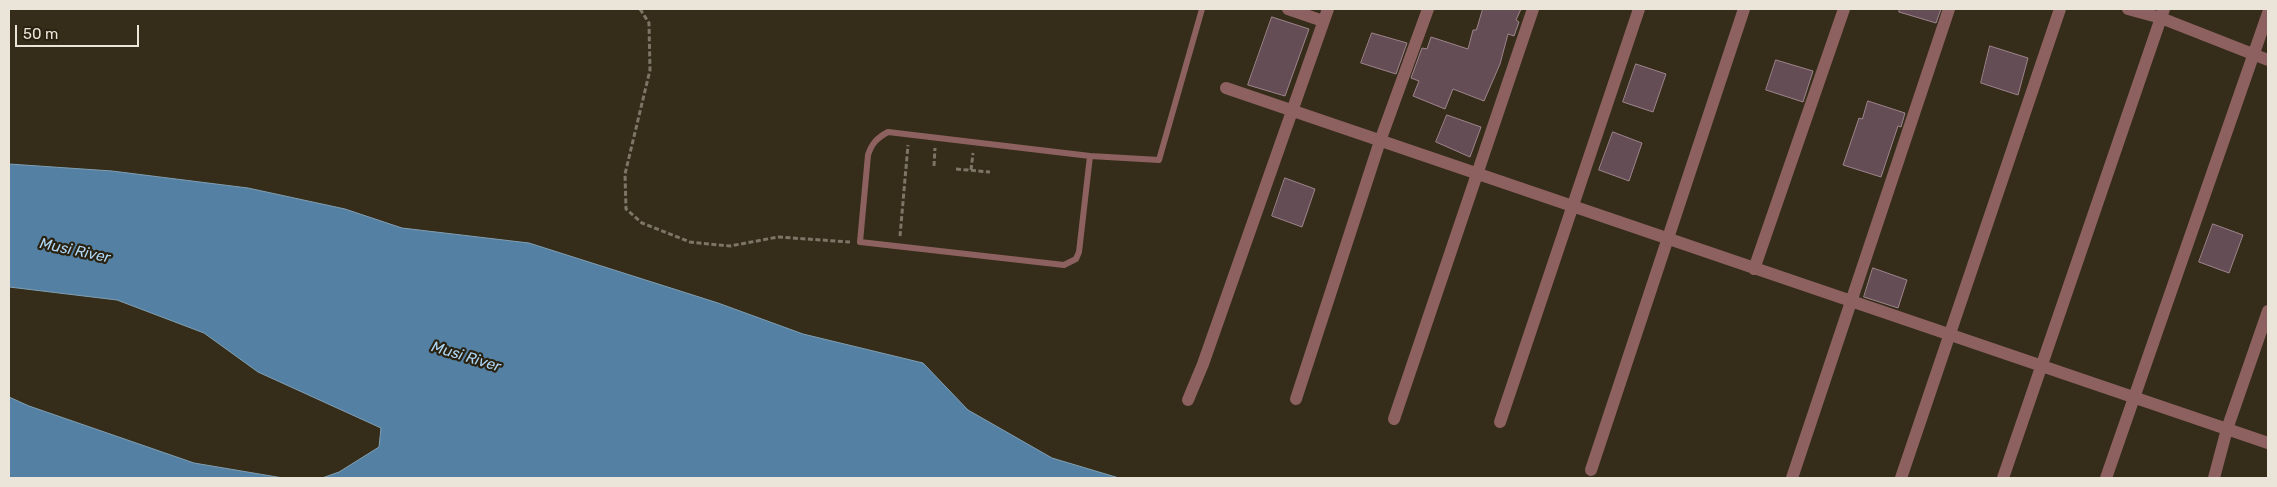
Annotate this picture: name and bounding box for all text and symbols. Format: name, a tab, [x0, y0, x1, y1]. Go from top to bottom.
scale bar	[18, 15, 141, 47]
text: 50 m	[23, 25, 58, 43]
water label: Musi River	[38, 235, 112, 267]
water label: Musi River	[429, 338, 503, 376]

